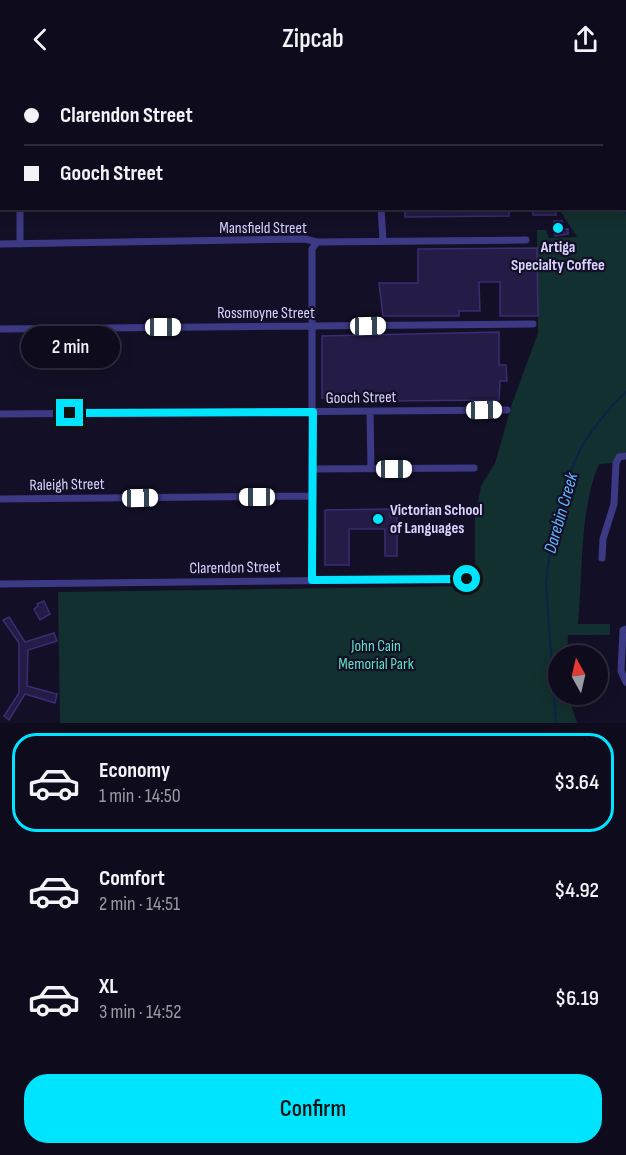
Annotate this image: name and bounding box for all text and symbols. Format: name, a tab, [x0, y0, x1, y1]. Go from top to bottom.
icon: back	[24, 23, 57, 56]
text: Zipcab	[282, 23, 344, 55]
icon: share	[569, 23, 602, 56]
text: Clarendon Street	[60, 102, 193, 129]
text: Gooch Street	[60, 160, 163, 187]
street label: Mansfield Street	[219, 219, 307, 238]
marker: Artiga Specialty Coffee	[551, 221, 565, 235]
place label: Artiga Specialty Coffee	[511, 238, 605, 275]
street label: Rossmoyne Street	[217, 304, 315, 323]
car	[350, 317, 386, 335]
car	[145, 318, 181, 336]
callout: 2 min	[20, 326, 119, 368]
text: 2 min	[52, 335, 89, 359]
street label: Gooch Street	[325, 388, 397, 408]
route end	[56, 399, 83, 426]
car	[466, 401, 502, 419]
car	[376, 460, 412, 478]
water label: Darebin Creek	[540, 469, 583, 556]
street label: Raleigh Street	[29, 475, 105, 495]
car	[239, 488, 275, 506]
car	[122, 489, 158, 507]
place label: Victorian School of Languages	[390, 501, 483, 538]
marker: Victorian School of Languages	[371, 512, 385, 526]
street label: Clarendon Street	[189, 558, 281, 578]
route start	[453, 565, 480, 592]
park label: John Cain Memorial Park	[338, 637, 414, 674]
north arrow	[548, 645, 608, 705]
map controls	[548, 645, 608, 705]
icon: car	[27, 756, 81, 810]
text: Economy	[99, 757, 170, 784]
text: $3.64	[554, 769, 599, 796]
text: 1 min · 14:50	[99, 784, 181, 808]
icon: car	[27, 864, 81, 918]
text: Comfort	[99, 865, 165, 892]
text: $4.92	[554, 877, 599, 904]
text: 2 min · 14:51	[99, 892, 180, 916]
icon: car	[27, 972, 81, 1026]
text: XL	[99, 973, 118, 1000]
text: $6.19	[555, 985, 599, 1012]
text: 3 min · 14:52	[99, 1000, 181, 1024]
button: Confirm	[24, 1074, 602, 1143]

